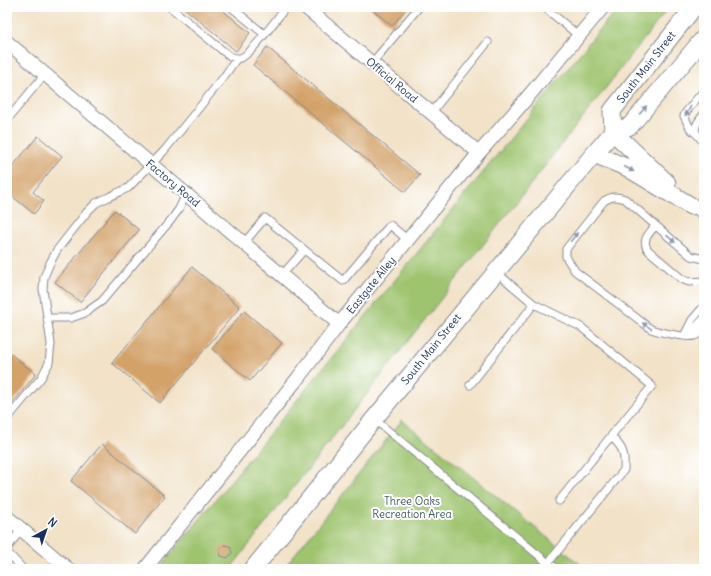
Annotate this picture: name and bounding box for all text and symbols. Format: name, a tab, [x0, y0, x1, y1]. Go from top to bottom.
street label: South Main Street	[614, 28, 679, 106]
street label: Official Road	[363, 54, 421, 106]
one-way arrow	[639, 105, 648, 116]
one-way arrow	[685, 105, 692, 117]
street label: Factory Road	[143, 156, 203, 210]
one-way arrow	[624, 166, 635, 172]
one-way arrow	[570, 232, 579, 243]
one-way arrow	[665, 234, 676, 243]
street label: Eastgate Alley	[344, 253, 398, 317]
street label: South Main Street	[398, 310, 464, 387]
one-way arrow	[642, 322, 653, 330]
park label: Three Oaks Recreation Area	[372, 494, 452, 521]
north arrow	[26, 510, 66, 550]
text: N	[45, 515, 60, 530]

